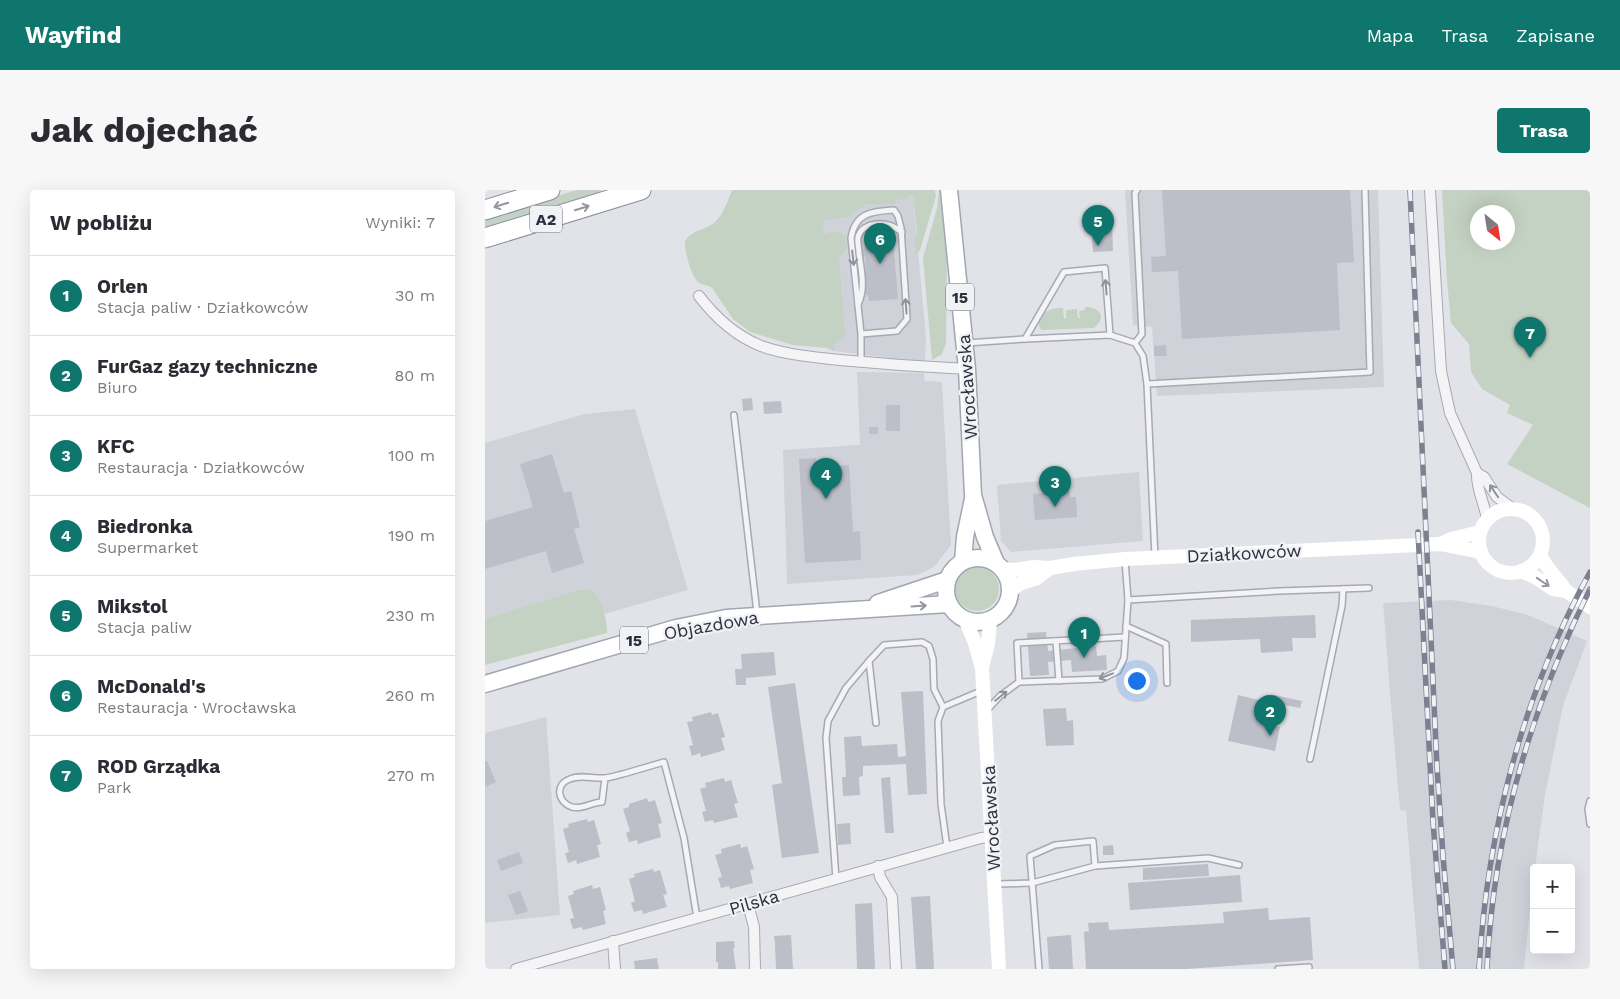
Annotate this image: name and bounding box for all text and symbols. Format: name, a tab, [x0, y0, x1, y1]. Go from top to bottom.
text: Wayfind	[25, 21, 121, 49]
text: Mapa	[1367, 25, 1414, 46]
text: Trasa	[1442, 25, 1488, 46]
text: Zapisane	[1516, 25, 1595, 46]
button: Trasa	[1497, 108, 1590, 153]
text: Jak dojechać	[30, 109, 258, 151]
one-way arrow	[493, 201, 509, 211]
one-way arrow	[573, 203, 589, 212]
road number: A2	[530, 205, 562, 232]
pin: 5	[1082, 205, 1114, 246]
north arrow	[1470, 205, 1515, 250]
text: W pobliżu	[50, 210, 152, 235]
text: Wyniki: 7	[365, 213, 435, 232]
pin: 6	[864, 223, 896, 264]
one-way arrow	[848, 249, 858, 265]
text: Orlen	[97, 275, 148, 298]
one-way arrow	[1102, 279, 1111, 295]
road number: 15	[946, 284, 974, 310]
text: 1	[63, 286, 69, 305]
text: 30 m	[395, 286, 435, 305]
text: Stacja paliw · Działkowców	[97, 298, 308, 317]
one-way arrow	[902, 298, 911, 314]
pin: 7	[1514, 317, 1546, 358]
street label: Wrocławska	[953, 333, 981, 441]
text: FurGaz gazy techniczne	[97, 355, 318, 378]
text: 2	[61, 366, 71, 385]
text: 80 m	[394, 366, 435, 385]
text: Biuro	[97, 378, 137, 397]
text: KFC	[97, 435, 135, 458]
text: 3	[61, 446, 71, 465]
text: 100 m	[388, 446, 435, 465]
text: Restauracja · Działkowców	[97, 458, 305, 477]
pin: 4	[810, 458, 842, 499]
pin: 3	[1039, 466, 1071, 507]
one-way arrow	[1489, 484, 1499, 498]
text: Biedronka	[97, 515, 192, 538]
text: 4	[61, 526, 71, 545]
text: 190 m	[388, 526, 435, 545]
text: Supermarket	[97, 538, 198, 557]
street label: Działkowców	[1186, 540, 1302, 566]
one-way arrow	[1536, 577, 1550, 588]
text: Mikstol	[97, 595, 168, 618]
one-way arrow	[911, 602, 927, 611]
text: 5	[61, 606, 71, 625]
text: 230 m	[386, 606, 435, 625]
street label: Objazdowa	[662, 606, 760, 644]
pin: 1	[1068, 617, 1100, 658]
text: Stacja paliw	[97, 618, 192, 637]
road number: 15	[620, 626, 648, 654]
your location	[1124, 668, 1150, 694]
one-way arrow	[1099, 672, 1114, 681]
text: McDonald's	[97, 675, 206, 698]
text: 6	[61, 686, 71, 705]
text: 260 m	[385, 686, 435, 705]
one-way arrow	[994, 690, 1007, 701]
pin: 2	[1254, 695, 1286, 736]
text: Restauracja · Wrocławska	[97, 698, 296, 717]
text: ROD Grządka	[97, 755, 220, 778]
street label: Wrocławska	[978, 765, 1004, 871]
text: 7	[61, 766, 71, 785]
text: 270 m	[387, 766, 435, 785]
text: Park	[97, 778, 131, 797]
map controls	[1530, 864, 1575, 954]
button: +	[1530, 864, 1575, 909]
street label: Pilska	[727, 885, 781, 919]
button: −	[1530, 909, 1575, 954]

